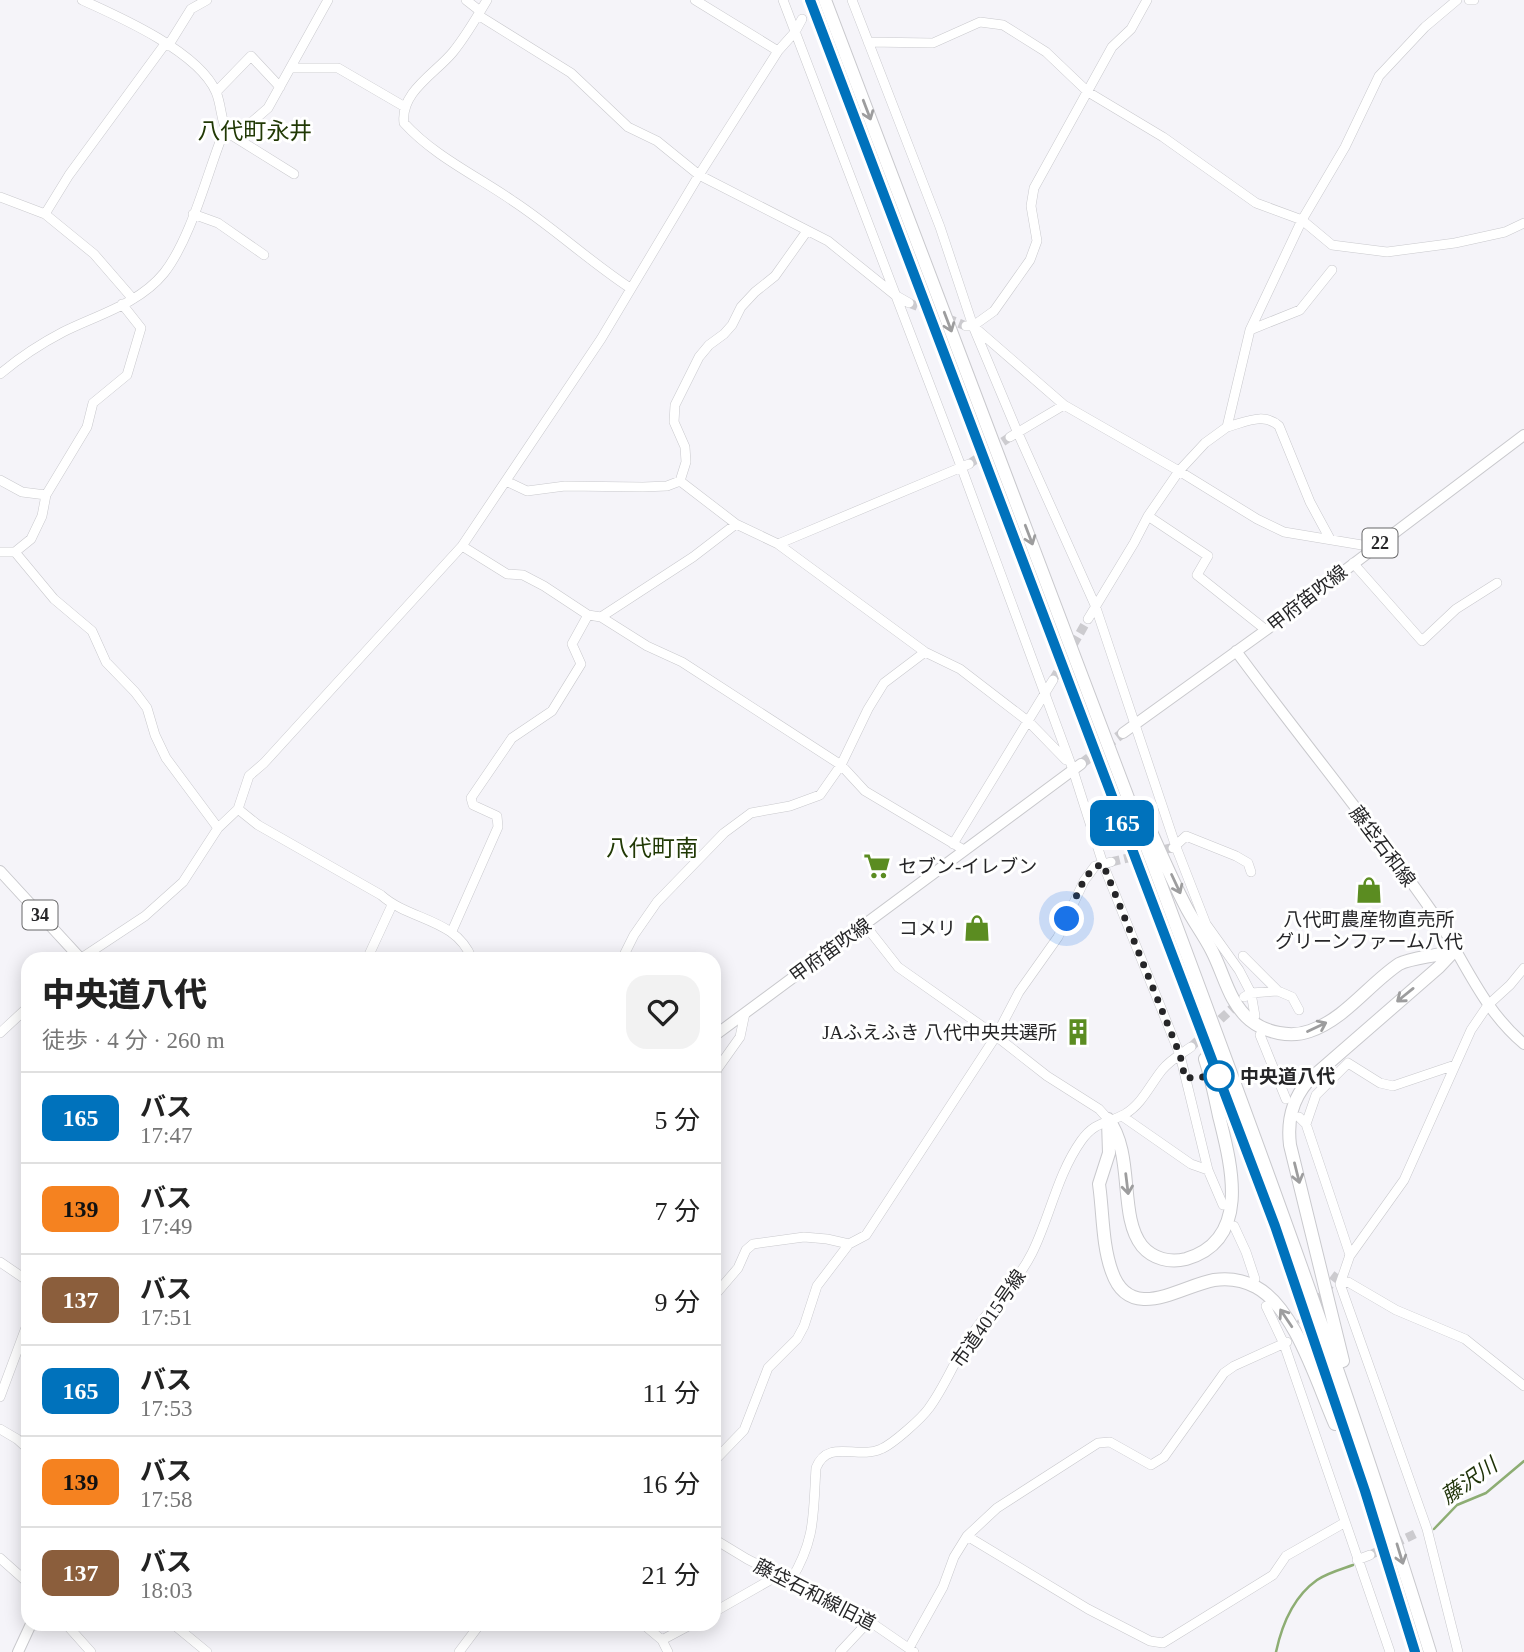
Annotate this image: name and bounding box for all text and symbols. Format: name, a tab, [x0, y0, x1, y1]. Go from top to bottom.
one-way arrow	[861, 98, 874, 120]
district label: 八代町永井	[198, 119, 313, 144]
one-way arrow	[943, 311, 955, 332]
one-way arrow	[1024, 523, 1036, 545]
road number: 22	[1362, 528, 1398, 558]
street label: 甲府笛吹線	[1263, 561, 1351, 636]
line badge: 165	[1082, 800, 1162, 846]
street label: 藤垈石和線	[1346, 802, 1420, 891]
text: 165	[1104, 810, 1140, 836]
district label: 八代町南	[606, 836, 698, 861]
supermarket icon: セブン-イレブン	[862, 851, 892, 881]
place label: セブン-イレブン	[898, 856, 1037, 877]
one-way arrow	[1169, 873, 1183, 894]
shop icon: 八代町農産物直売所 グリーンファーム八代	[1354, 875, 1384, 905]
road number: 34	[22, 900, 58, 930]
your location	[1049, 901, 1084, 936]
place label: 八代町農産物直売所 グリーンファーム八代	[1275, 909, 1463, 952]
shop icon: コメリ	[962, 913, 992, 943]
street label: 甲府笛吹線	[786, 914, 875, 987]
place label: コメリ	[899, 918, 956, 939]
button: heart	[626, 975, 700, 1049]
text: 中央道八代	[42, 977, 207, 1013]
one-way arrow	[1396, 988, 1414, 1003]
building icon: JAふえふき 八代中央共選所	[1063, 1017, 1093, 1047]
one-way arrow	[1306, 1020, 1327, 1033]
place label: JAふえふき 八代中央共選所	[822, 1022, 1057, 1043]
text: 徒歩 · 4 分 · 260 m	[42, 1028, 225, 1053]
marker: 中央道八代	[1204, 1061, 1234, 1091]
place label: 中央道八代	[1240, 1066, 1335, 1087]
text: バス	[140, 1093, 192, 1122]
text: 165	[63, 1105, 99, 1131]
text: 5 分	[654, 1106, 700, 1135]
text: 17:47	[140, 1123, 192, 1148]
one-way arrow	[1291, 1161, 1304, 1184]
one-way arrow	[1120, 1172, 1133, 1195]
text: バス	[140, 1184, 192, 1213]
text: 139	[63, 1196, 99, 1222]
text: 7 分	[654, 1197, 700, 1226]
text: 17:49	[140, 1214, 192, 1239]
street label: 市道4015号線	[947, 1266, 1030, 1371]
text: バス	[140, 1275, 192, 1304]
text: 137	[63, 1287, 99, 1313]
text: 9 分	[654, 1288, 700, 1317]
text: 17:51	[140, 1305, 192, 1330]
one-way arrow	[1279, 1308, 1293, 1328]
text: バス	[140, 1366, 192, 1395]
text: 165	[63, 1378, 99, 1404]
text: 11 分	[642, 1379, 700, 1408]
text: 17:53	[140, 1396, 192, 1421]
water label: 藤沢川	[1436, 1452, 1503, 1509]
text: バス	[140, 1457, 192, 1486]
text: 139	[63, 1469, 99, 1495]
text: 16 分	[641, 1470, 700, 1499]
text: 17:58	[140, 1487, 192, 1512]
one-way arrow	[1394, 1543, 1407, 1565]
text: バス	[140, 1548, 192, 1577]
street label: 藤垈石和線旧道	[751, 1555, 879, 1634]
text: 137	[63, 1560, 99, 1586]
text: 21 分	[641, 1561, 700, 1590]
text: 18:03	[140, 1578, 192, 1603]

